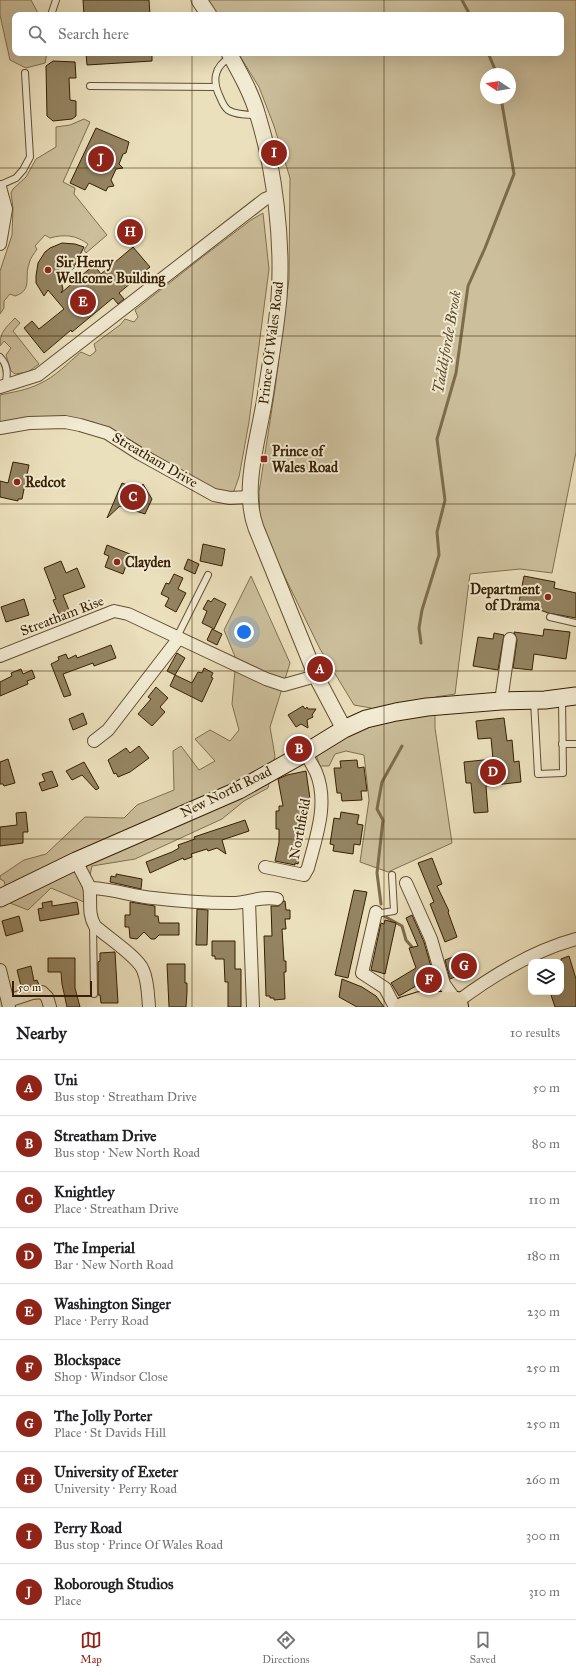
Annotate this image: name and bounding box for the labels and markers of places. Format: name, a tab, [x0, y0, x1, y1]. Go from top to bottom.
pin: I	[261, 138, 287, 168]
pin: J	[88, 144, 114, 174]
pin: H	[117, 217, 143, 247]
place label: Sir Henry Wellcome Building	[56, 254, 165, 288]
marker: Sir Henry Wellcome Building	[43, 265, 53, 275]
pin: E	[70, 287, 96, 317]
place label: Prince of Wales Road	[272, 443, 339, 476]
marker: Prince of Wales Road	[259, 454, 269, 464]
place label: Redcot	[25, 474, 66, 491]
marker: Redcot	[12, 477, 22, 487]
pin: C	[120, 482, 146, 512]
place label: Clayden	[125, 554, 171, 572]
marker: Clayden	[112, 557, 122, 567]
place label: Department of Drama	[470, 581, 541, 614]
marker: Department of Drama	[543, 592, 553, 602]
pin: A	[307, 654, 333, 684]
pin: B	[286, 734, 312, 764]
pin: D	[480, 757, 506, 787]
pin: G	[451, 951, 477, 981]
pin: F	[416, 965, 442, 995]

